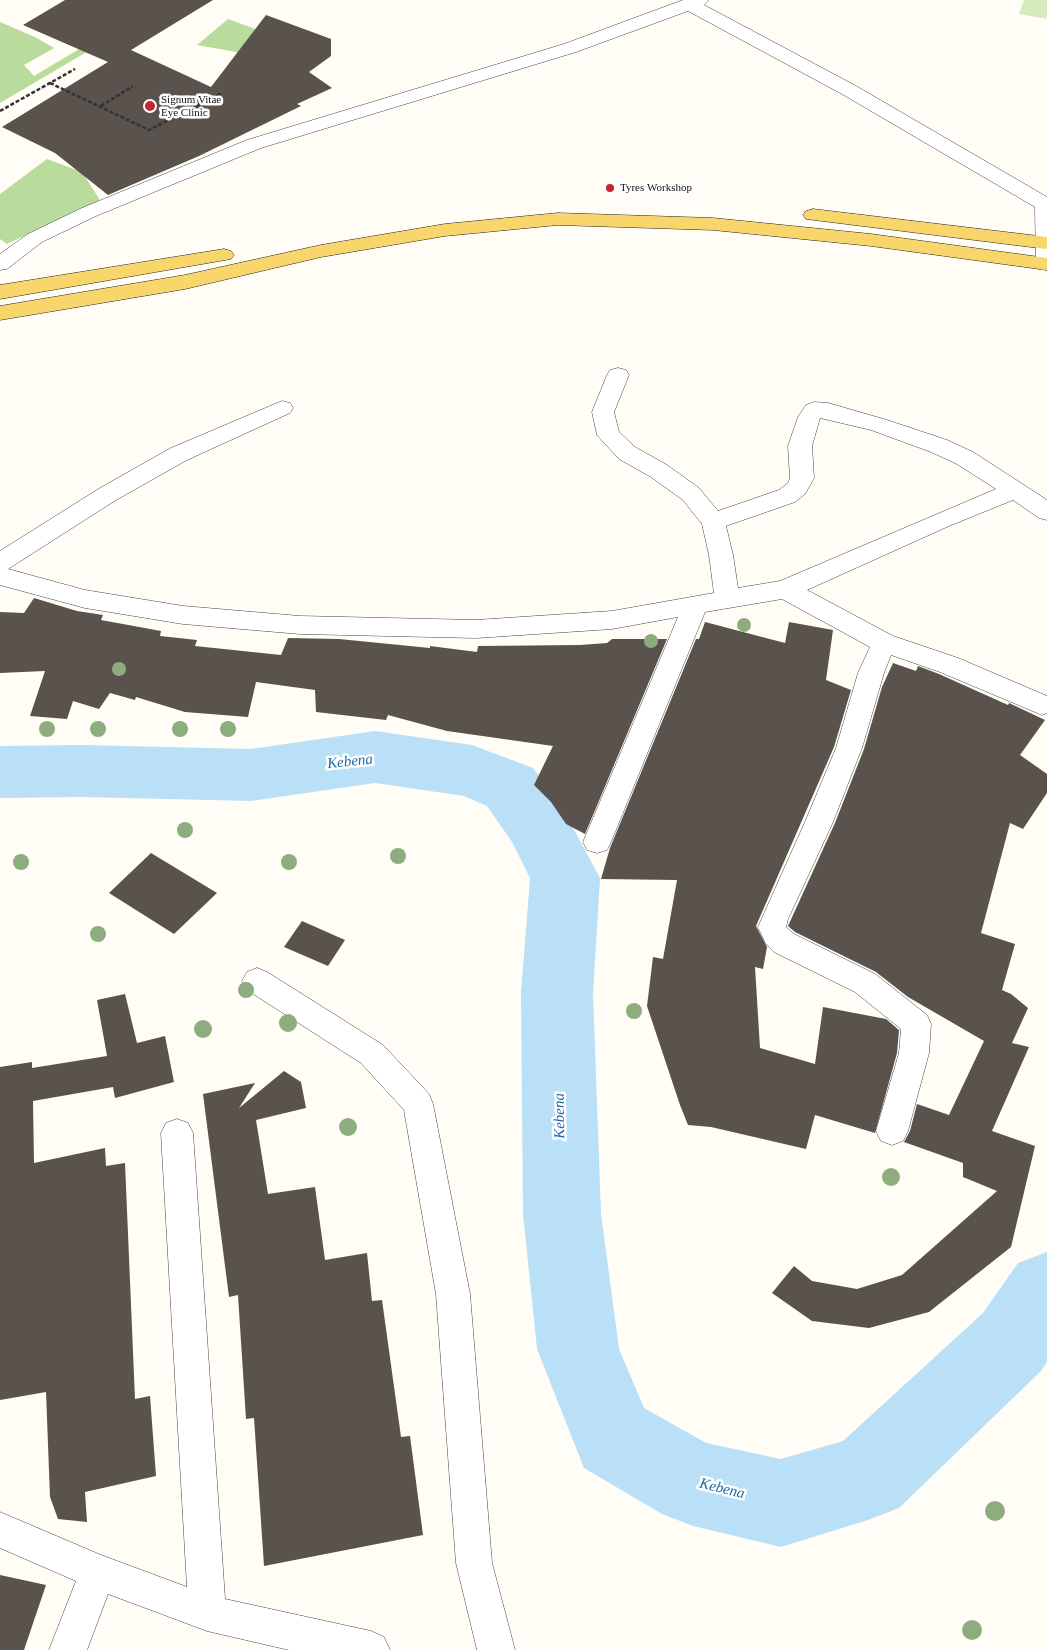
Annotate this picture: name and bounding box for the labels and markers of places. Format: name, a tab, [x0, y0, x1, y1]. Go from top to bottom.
place label: Signum Vitae Eye Clinic	[161, 93, 229, 119]
marker: Signum Vitae Eye Clinic	[143, 99, 157, 113]
place label: Tyres Workshop	[620, 181, 703, 195]
marker: Tyres Workshop	[604, 182, 616, 194]

